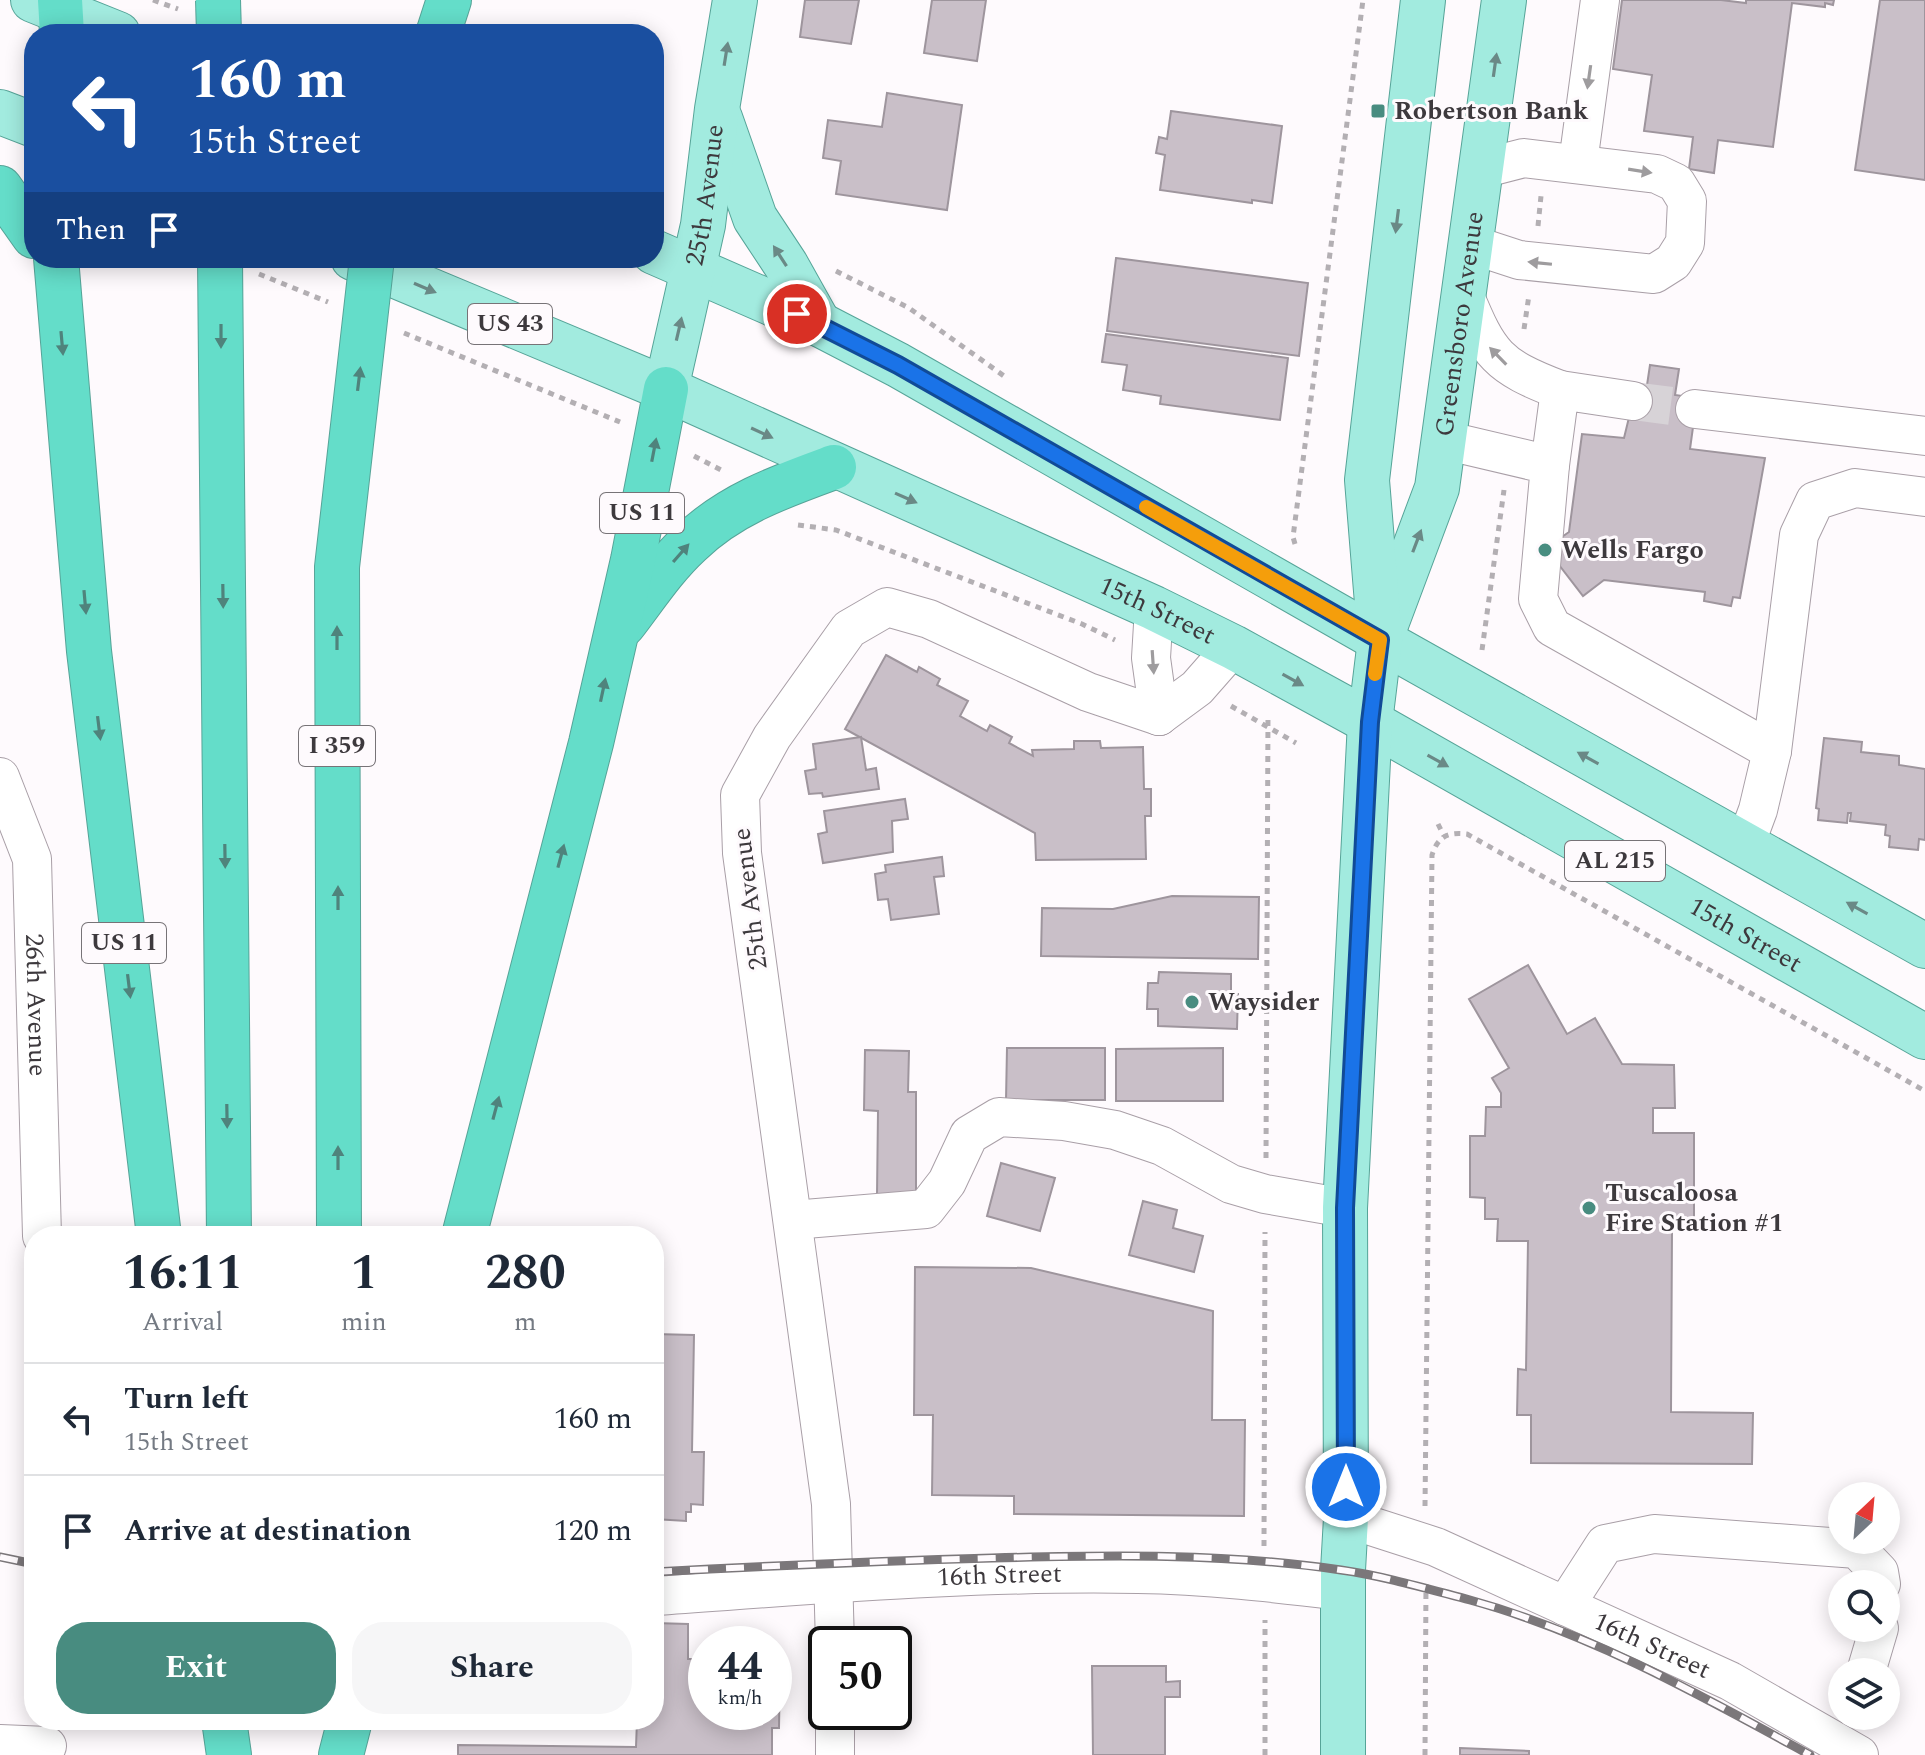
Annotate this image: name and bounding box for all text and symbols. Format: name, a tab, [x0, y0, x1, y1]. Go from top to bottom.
text: 160 m	[188, 38, 347, 123]
one-way arrow	[720, 41, 733, 66]
one-way arrow	[1489, 52, 1502, 77]
icon: left	[56, 56, 160, 160]
one-way arrow	[1583, 65, 1596, 90]
place label: Robertson Bank	[1394, 91, 1589, 131]
marker: Robertson Bank	[1369, 102, 1387, 120]
text: 15th Street	[188, 115, 361, 170]
street label: 25th Avenue	[674, 122, 735, 270]
one-way arrow	[1628, 165, 1653, 178]
text: Then	[56, 207, 126, 253]
icon: arrive	[142, 208, 186, 252]
one-way arrow	[1391, 209, 1404, 234]
street label: Greensboro Avenue	[1424, 209, 1495, 439]
one-way arrow	[774, 245, 788, 267]
one-way arrow	[1527, 257, 1552, 270]
pin	[763, 280, 831, 348]
one-way arrow	[413, 282, 437, 295]
icon: arrive	[775, 292, 819, 336]
road number: US 43	[468, 304, 552, 344]
one-way arrow	[673, 316, 686, 341]
one-way arrow	[215, 324, 227, 349]
one-way arrow	[56, 331, 69, 356]
one-way arrow	[1490, 347, 1508, 366]
one-way arrow	[352, 366, 365, 391]
one-way arrow	[750, 427, 774, 440]
one-way arrow	[648, 437, 660, 462]
one-way arrow	[894, 492, 917, 505]
road number: US 11	[600, 493, 684, 533]
one-way arrow	[1411, 529, 1424, 553]
place label: Wells Fargo	[1561, 530, 1704, 570]
marker: Wells Fargo	[1536, 541, 1554, 559]
one-way arrow	[672, 544, 689, 564]
street label: 15th Street	[1092, 566, 1222, 655]
one-way arrow	[217, 584, 229, 609]
one-way arrow	[79, 590, 92, 615]
one-way arrow	[331, 625, 343, 650]
one-way arrow	[1147, 650, 1160, 675]
one-way arrow	[1282, 673, 1304, 687]
one-way arrow	[597, 677, 610, 702]
one-way arrow	[92, 716, 105, 741]
road number: I 359	[299, 726, 375, 766]
one-way arrow	[1577, 751, 1599, 765]
one-way arrow	[1427, 754, 1449, 768]
street label: 25th Avenue	[721, 826, 779, 972]
road number: AL 215	[1565, 841, 1665, 881]
one-way arrow	[219, 844, 231, 869]
one-way arrow	[556, 844, 568, 869]
one-way arrow	[332, 885, 344, 910]
street label: 15th Street	[1681, 887, 1810, 983]
one-way arrow	[1846, 901, 1868, 915]
road number: US 11	[82, 923, 166, 963]
street label: 26th Avenue	[14, 933, 58, 1077]
one-way arrow	[123, 974, 136, 999]
place label: Waysider	[1208, 982, 1320, 1022]
marker: Waysider	[1183, 993, 1201, 1011]
one-way arrow	[490, 1095, 502, 1120]
one-way arrow	[221, 1104, 234, 1129]
one-way arrow	[332, 1145, 344, 1170]
place label: Tuscaloosa Fire Station #1	[1605, 1173, 1783, 1243]
marker: Tuscaloosa Fire Station #1	[1580, 1199, 1598, 1217]
text: 16:11	[122, 1237, 243, 1310]
text: 1	[350, 1237, 377, 1310]
text: 280	[485, 1237, 566, 1310]
text: Arrival	[142, 1302, 223, 1342]
text: min	[341, 1302, 387, 1342]
text: m	[514, 1302, 536, 1342]
text: Turn left	[124, 1376, 249, 1422]
text: 160 m	[554, 1396, 632, 1442]
icon: left	[56, 1397, 100, 1441]
text: 15th Street	[124, 1422, 249, 1462]
position arrow	[1304, 1445, 1388, 1529]
north arrow	[1828, 1482, 1900, 1554]
map controls	[1828, 1482, 1900, 1730]
text: Arrive at destination	[124, 1508, 411, 1554]
text: 120 m	[554, 1508, 632, 1554]
icon: arrive	[56, 1509, 100, 1553]
street label: 16th Street	[936, 1554, 1062, 1598]
button: search	[1828, 1570, 1900, 1642]
street label: 16th Street	[1587, 1601, 1717, 1690]
button: Exit	[56, 1622, 336, 1714]
button: Share	[352, 1622, 632, 1714]
speed limit sign: 50	[808, 1626, 912, 1730]
text: 44	[718, 1637, 762, 1698]
button: layers	[1828, 1658, 1900, 1730]
text: km/h	[718, 1683, 763, 1713]

